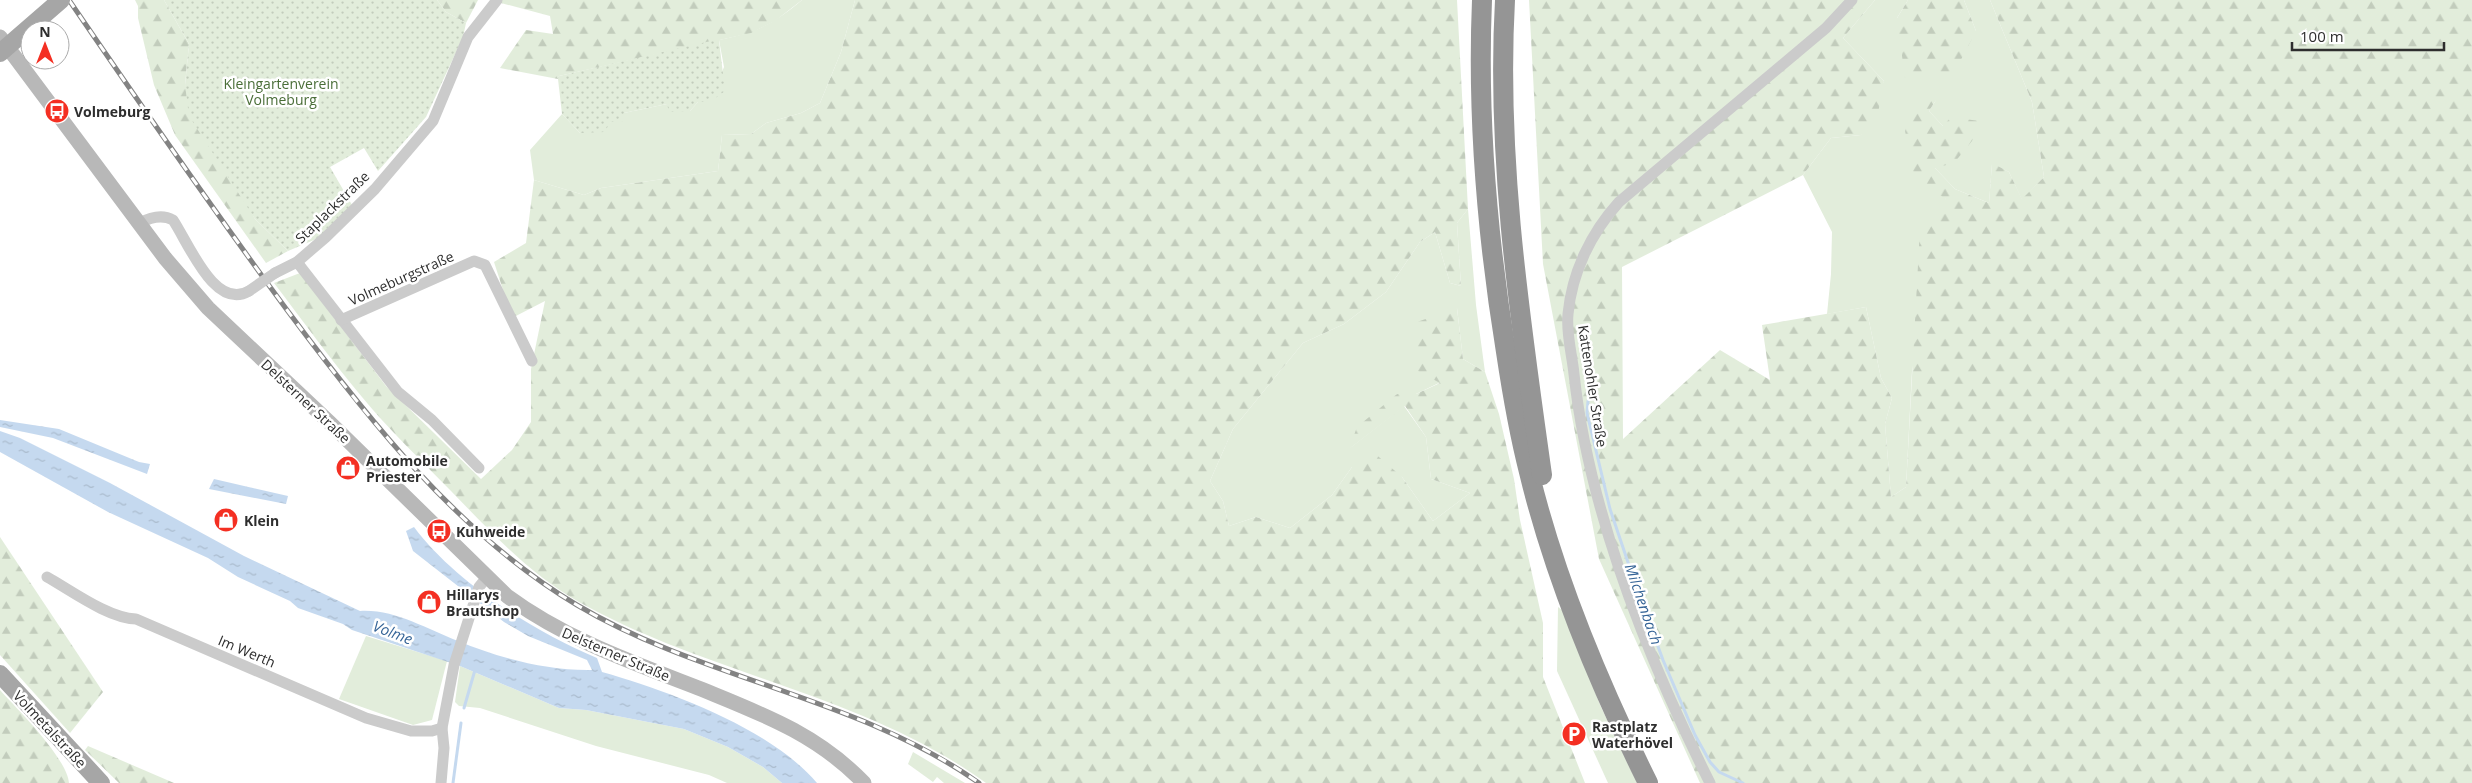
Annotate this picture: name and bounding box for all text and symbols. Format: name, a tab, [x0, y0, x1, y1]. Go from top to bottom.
north arrow	[20, 20, 70, 70]
scale bar	[2292, 20, 2444, 52]
text: N	[39, 22, 51, 41]
text: 100 m	[2300, 26, 2344, 46]
park label: Kleingartenverein Volmeburg	[223, 74, 339, 109]
bus stop icon: Volmeburg	[44, 98, 70, 124]
place label: Volmeburg	[74, 102, 150, 121]
street label: Staplackstraße	[291, 167, 373, 247]
street label: Volmeburgstraße	[345, 246, 457, 310]
street label: Kattenohler Straße	[1574, 324, 1612, 449]
street label: Delsterner Straße	[257, 355, 355, 447]
place label: Automobile Priester	[366, 451, 448, 486]
shop icon: Automobile Priester	[335, 455, 361, 481]
shop icon: Klein	[213, 507, 239, 533]
place label: Klein	[244, 511, 279, 530]
bus stop icon: Kuhweide	[426, 518, 452, 544]
place label: Kuhweide	[456, 522, 525, 541]
water label: Milchenbach	[1621, 561, 1667, 647]
place label: Hillarys Brautshop	[446, 585, 519, 620]
shop icon: Hillarys Brautshop	[416, 589, 442, 615]
water label: Volme	[370, 615, 416, 649]
street label: Delsterner Straße	[559, 623, 673, 685]
street label: Im Werth	[215, 630, 279, 672]
street label: Volmetalstraße	[9, 686, 91, 772]
place label: Rastplatz Waterhövel	[1592, 717, 1673, 752]
parking icon: Rastplatz Waterhövel	[1561, 721, 1587, 747]

